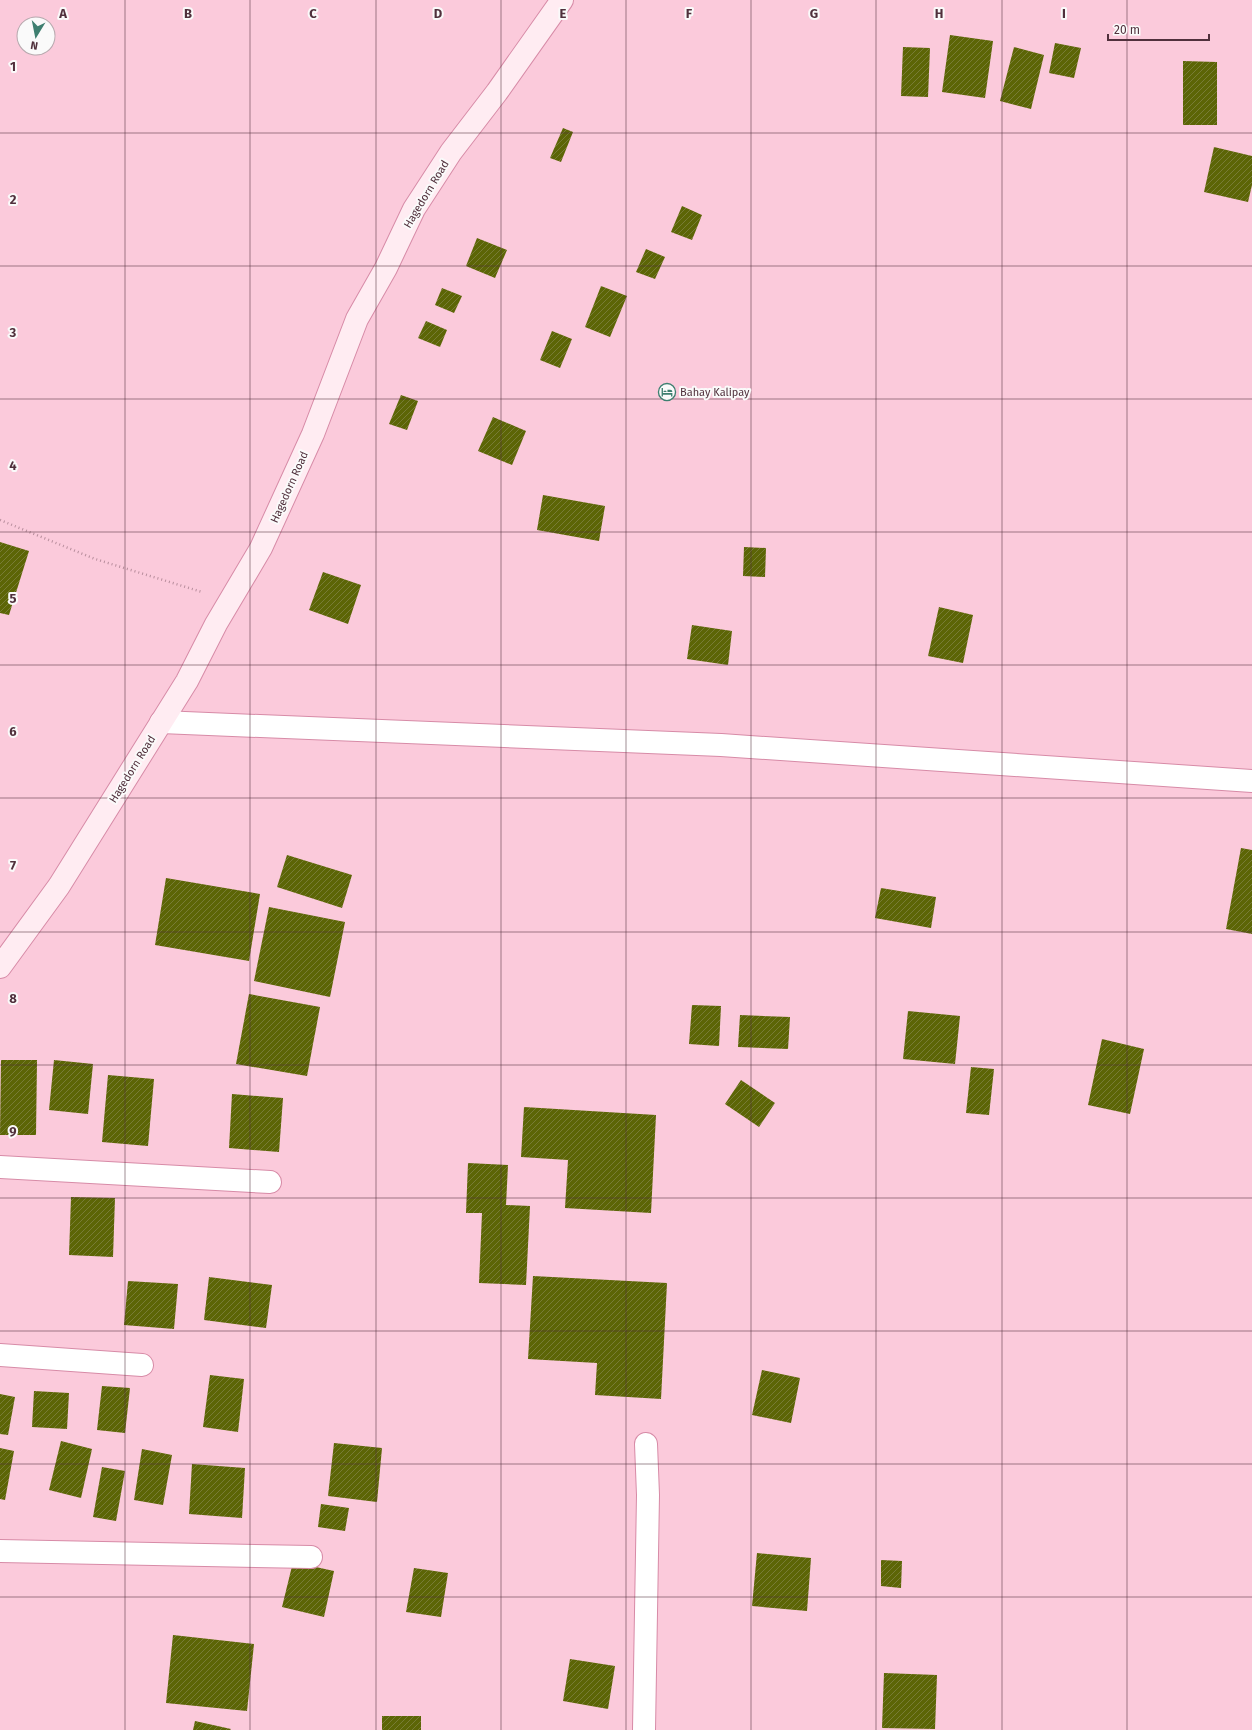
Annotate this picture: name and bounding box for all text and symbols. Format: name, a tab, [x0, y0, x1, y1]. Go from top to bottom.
text: A	[58, 6, 67, 21]
text: B	[184, 6, 192, 21]
text: C	[309, 6, 317, 21]
text: D	[434, 6, 443, 21]
text: E	[560, 6, 567, 21]
text: F	[686, 6, 693, 21]
text: G	[810, 6, 818, 21]
text: H	[935, 6, 943, 21]
text: I	[1062, 6, 1066, 21]
north arrow	[16, 16, 56, 56]
scale bar	[1108, 16, 1209, 42]
text: 20 m	[1114, 23, 1140, 37]
text: N	[30, 38, 39, 52]
text: 1	[10, 59, 16, 74]
street label: Hagedorn Road	[401, 158, 452, 231]
text: 2	[10, 192, 17, 207]
text: 3	[9, 325, 17, 340]
hotel icon: Bahay Kalipay	[657, 382, 677, 402]
place label: Bahay Kalipay	[680, 386, 750, 399]
street label: Hagedorn Road	[268, 449, 311, 525]
text: 4	[9, 458, 17, 473]
text: 5	[10, 591, 17, 606]
text: 6	[9, 724, 17, 739]
street label: Hagedorn Road	[107, 733, 158, 805]
text: 7	[10, 858, 16, 873]
text: 8	[9, 991, 17, 1006]
text: 9	[9, 1124, 17, 1139]

